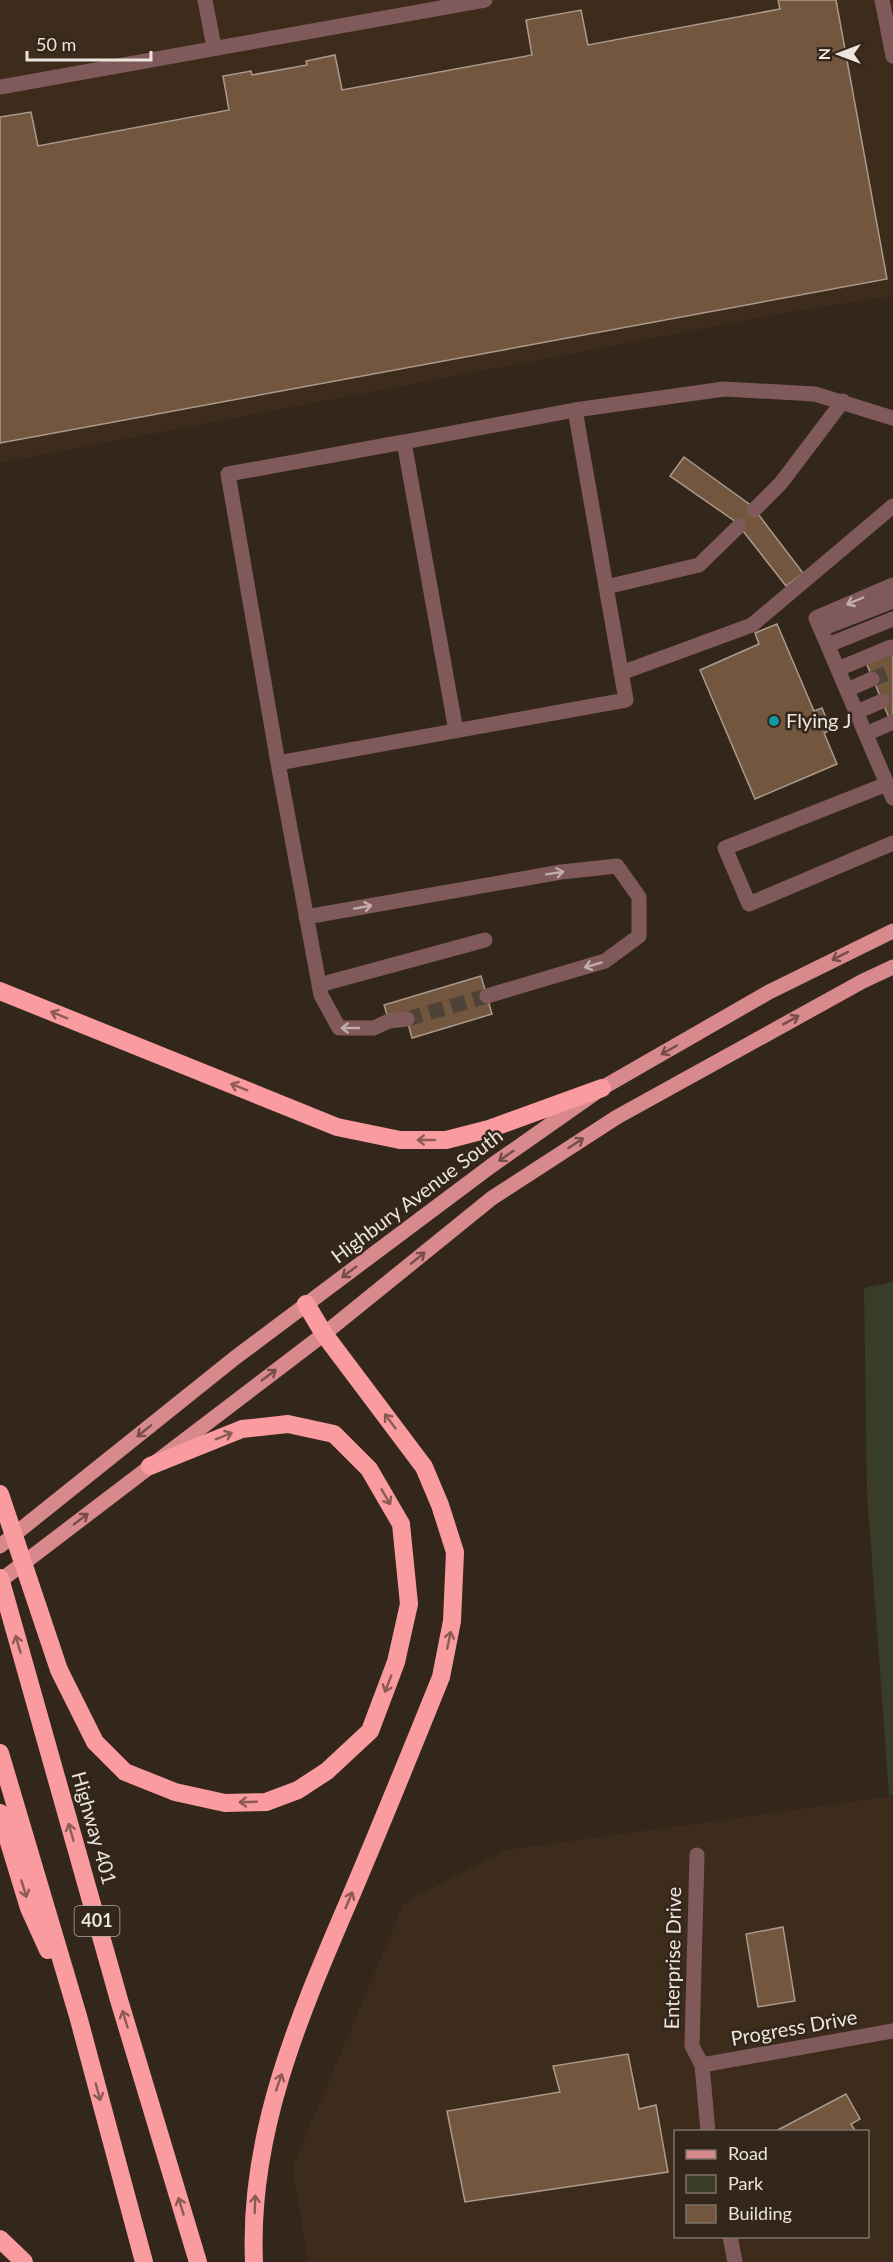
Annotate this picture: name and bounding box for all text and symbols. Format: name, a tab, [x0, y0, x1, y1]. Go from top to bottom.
scale bar	[27, 24, 152, 62]
north arrow	[809, 24, 869, 84]
text: 50 m	[36, 33, 76, 55]
text: N	[814, 48, 833, 60]
one-way arrow	[846, 596, 864, 607]
place label: Flying J	[786, 708, 852, 732]
marker: Flying J	[767, 714, 781, 728]
one-way arrow	[545, 867, 564, 878]
one-way arrow	[353, 901, 372, 912]
one-way arrow	[832, 950, 849, 962]
one-way arrow	[584, 960, 603, 971]
one-way arrow	[50, 1009, 68, 1020]
one-way arrow	[782, 1014, 799, 1026]
one-way arrow	[341, 1022, 361, 1034]
one-way arrow	[661, 1044, 678, 1056]
one-way arrow	[231, 1081, 249, 1092]
street label: Highbury Avenue South	[326, 1123, 507, 1267]
one-way arrow	[416, 1134, 436, 1146]
one-way arrow	[567, 1137, 584, 1149]
one-way arrow	[498, 1150, 514, 1162]
one-way arrow	[410, 1251, 426, 1264]
one-way arrow	[342, 1266, 358, 1278]
one-way arrow	[261, 1369, 277, 1382]
one-way arrow	[383, 1413, 396, 1429]
one-way arrow	[136, 1424, 152, 1437]
one-way arrow	[214, 1430, 232, 1441]
one-way arrow	[380, 1488, 392, 1505]
one-way arrow	[72, 1513, 88, 1526]
one-way arrow	[443, 1631, 455, 1650]
one-way arrow	[12, 1635, 24, 1654]
one-way arrow	[381, 1674, 392, 1693]
street label: Highway 401	[67, 1768, 123, 1887]
one-way arrow	[239, 1796, 259, 1808]
one-way arrow	[65, 1822, 77, 1841]
one-way arrow	[19, 1879, 30, 1898]
street label: Enterprise Drive	[659, 1887, 685, 2029]
one-way arrow	[344, 1891, 355, 1910]
road number: 401	[74, 1906, 120, 1936]
street label: Progress Drive	[729, 2004, 859, 2050]
one-way arrow	[119, 2010, 130, 2029]
one-way arrow	[274, 2073, 285, 2092]
one-way arrow	[93, 2082, 104, 2101]
legend	[674, 2130, 869, 2238]
text: Road	[728, 2142, 768, 2164]
text: Park	[728, 2172, 764, 2194]
one-way arrow	[249, 2194, 260, 2214]
one-way arrow	[175, 2197, 186, 2216]
text: Building	[728, 2202, 792, 2224]

